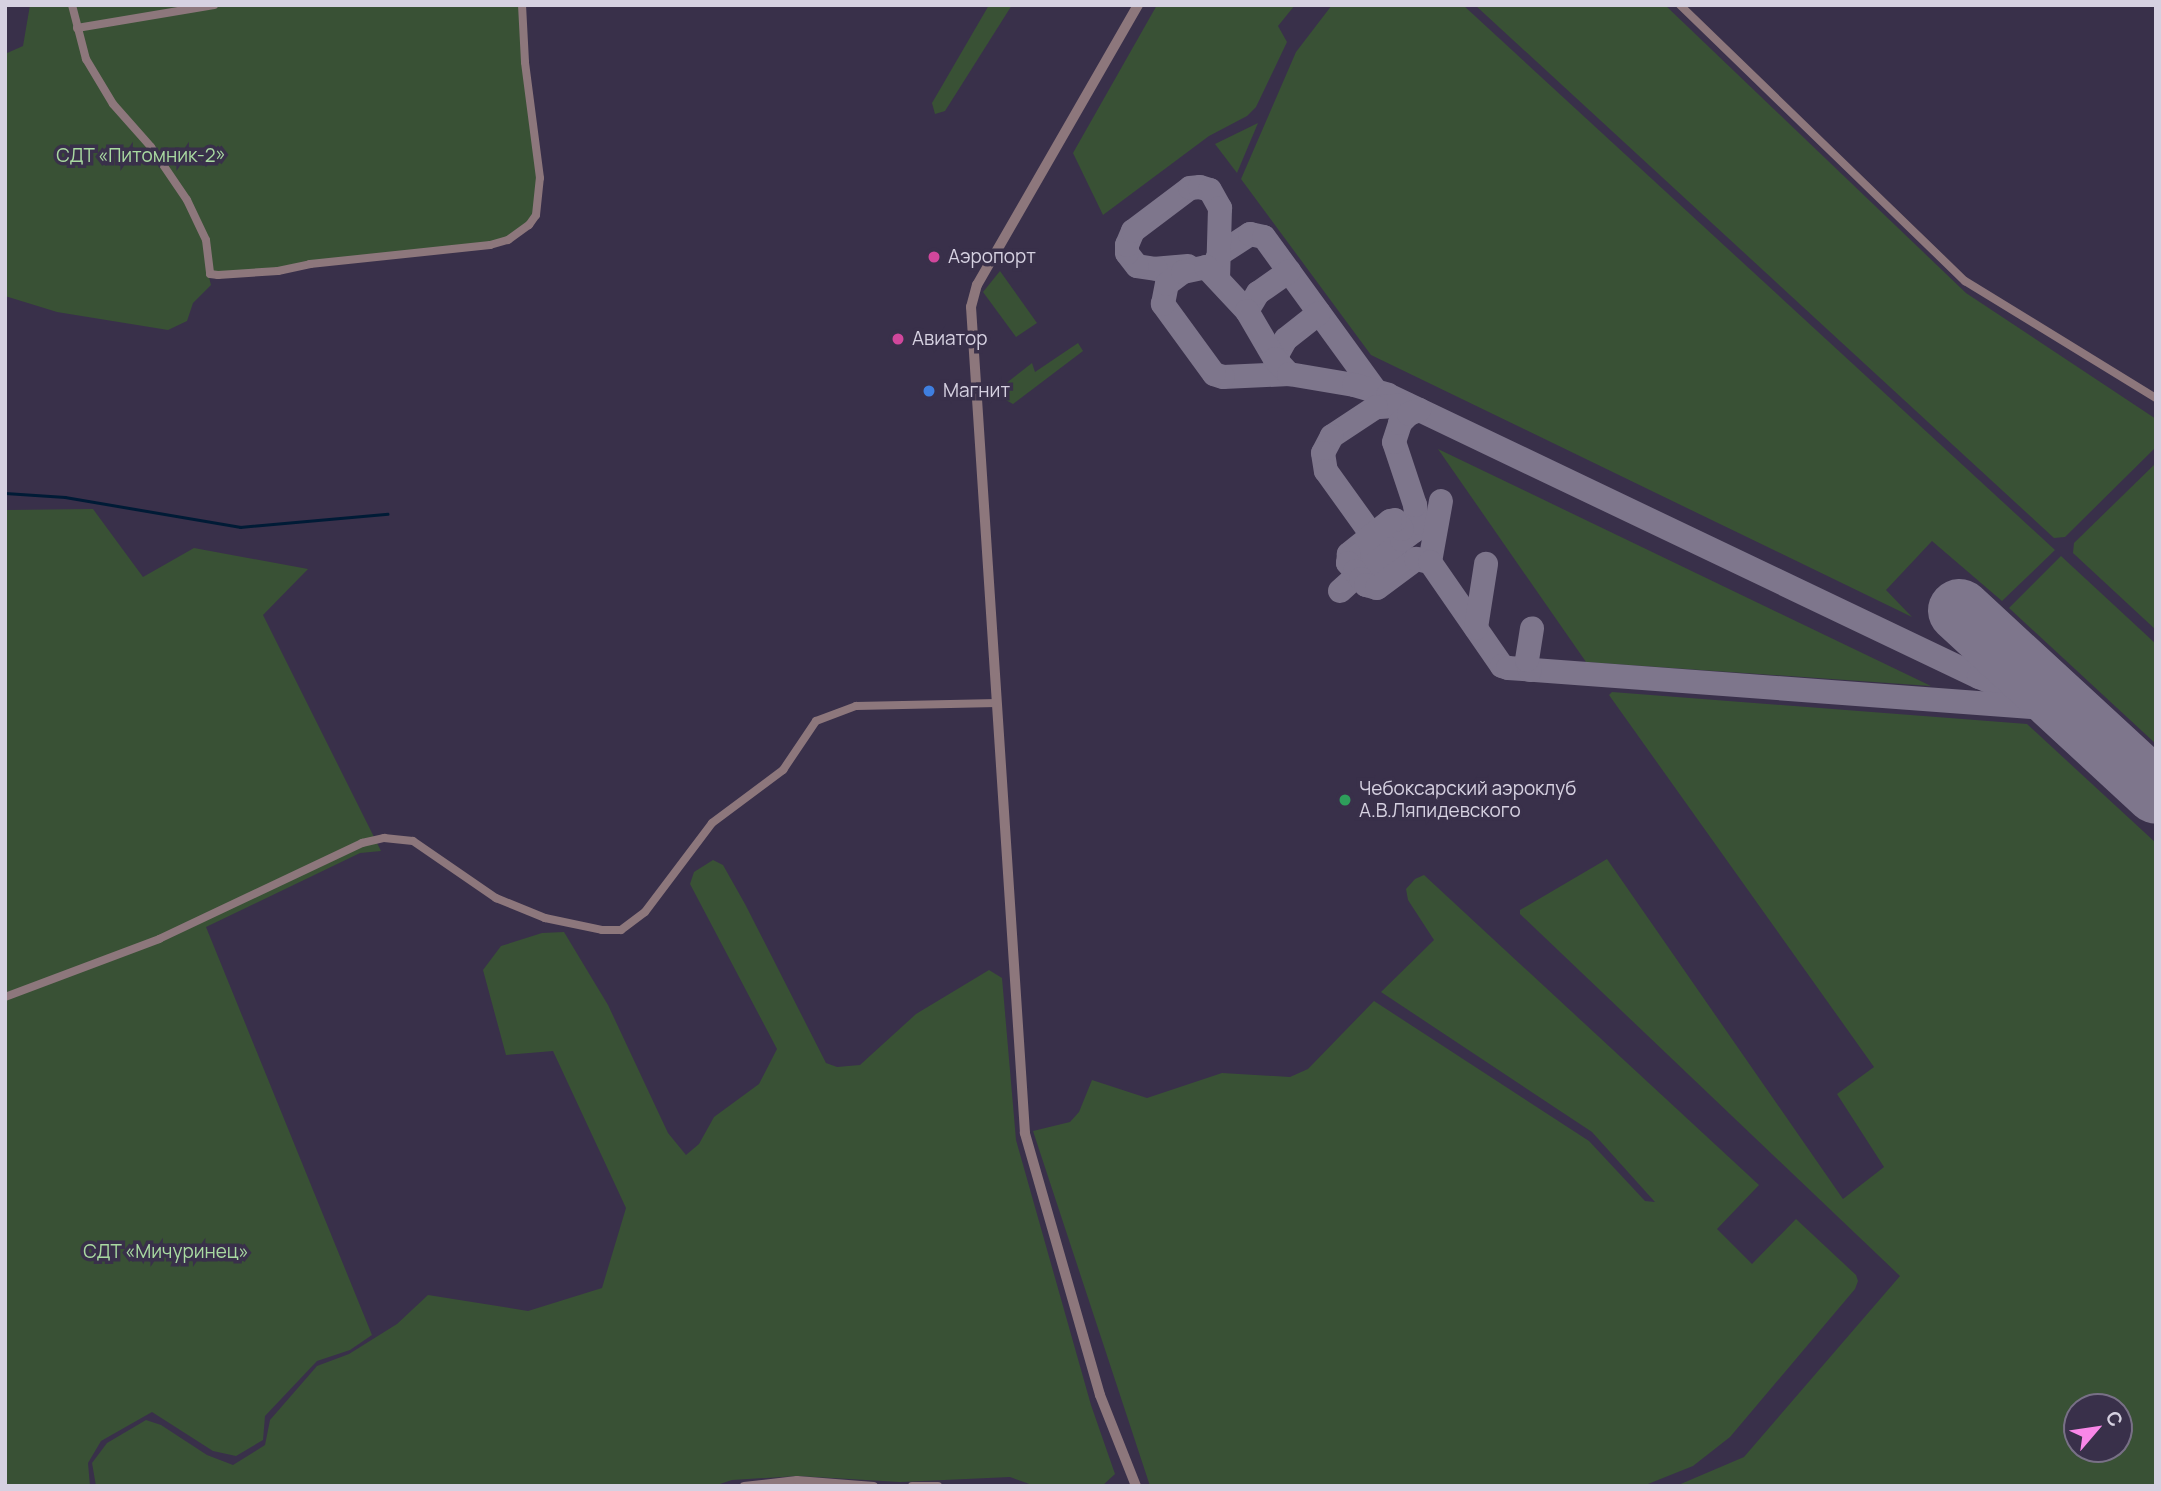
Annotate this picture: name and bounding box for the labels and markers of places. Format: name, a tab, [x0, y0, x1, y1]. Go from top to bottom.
place label: Аэропорт	[948, 246, 1036, 268]
marker: Аэропорт	[926, 249, 942, 265]
place label: Авиатор	[912, 328, 987, 350]
marker: Авиатор	[890, 331, 906, 347]
place label: Магнит	[943, 380, 1010, 402]
marker: Магнит	[921, 383, 937, 399]
place label: Чебоксарский аэроклуб А.В.Ляпидевского	[1359, 778, 1576, 822]
marker: Чебоксарский аэроклуб А.В.Ляпидевского	[1337, 792, 1353, 808]

